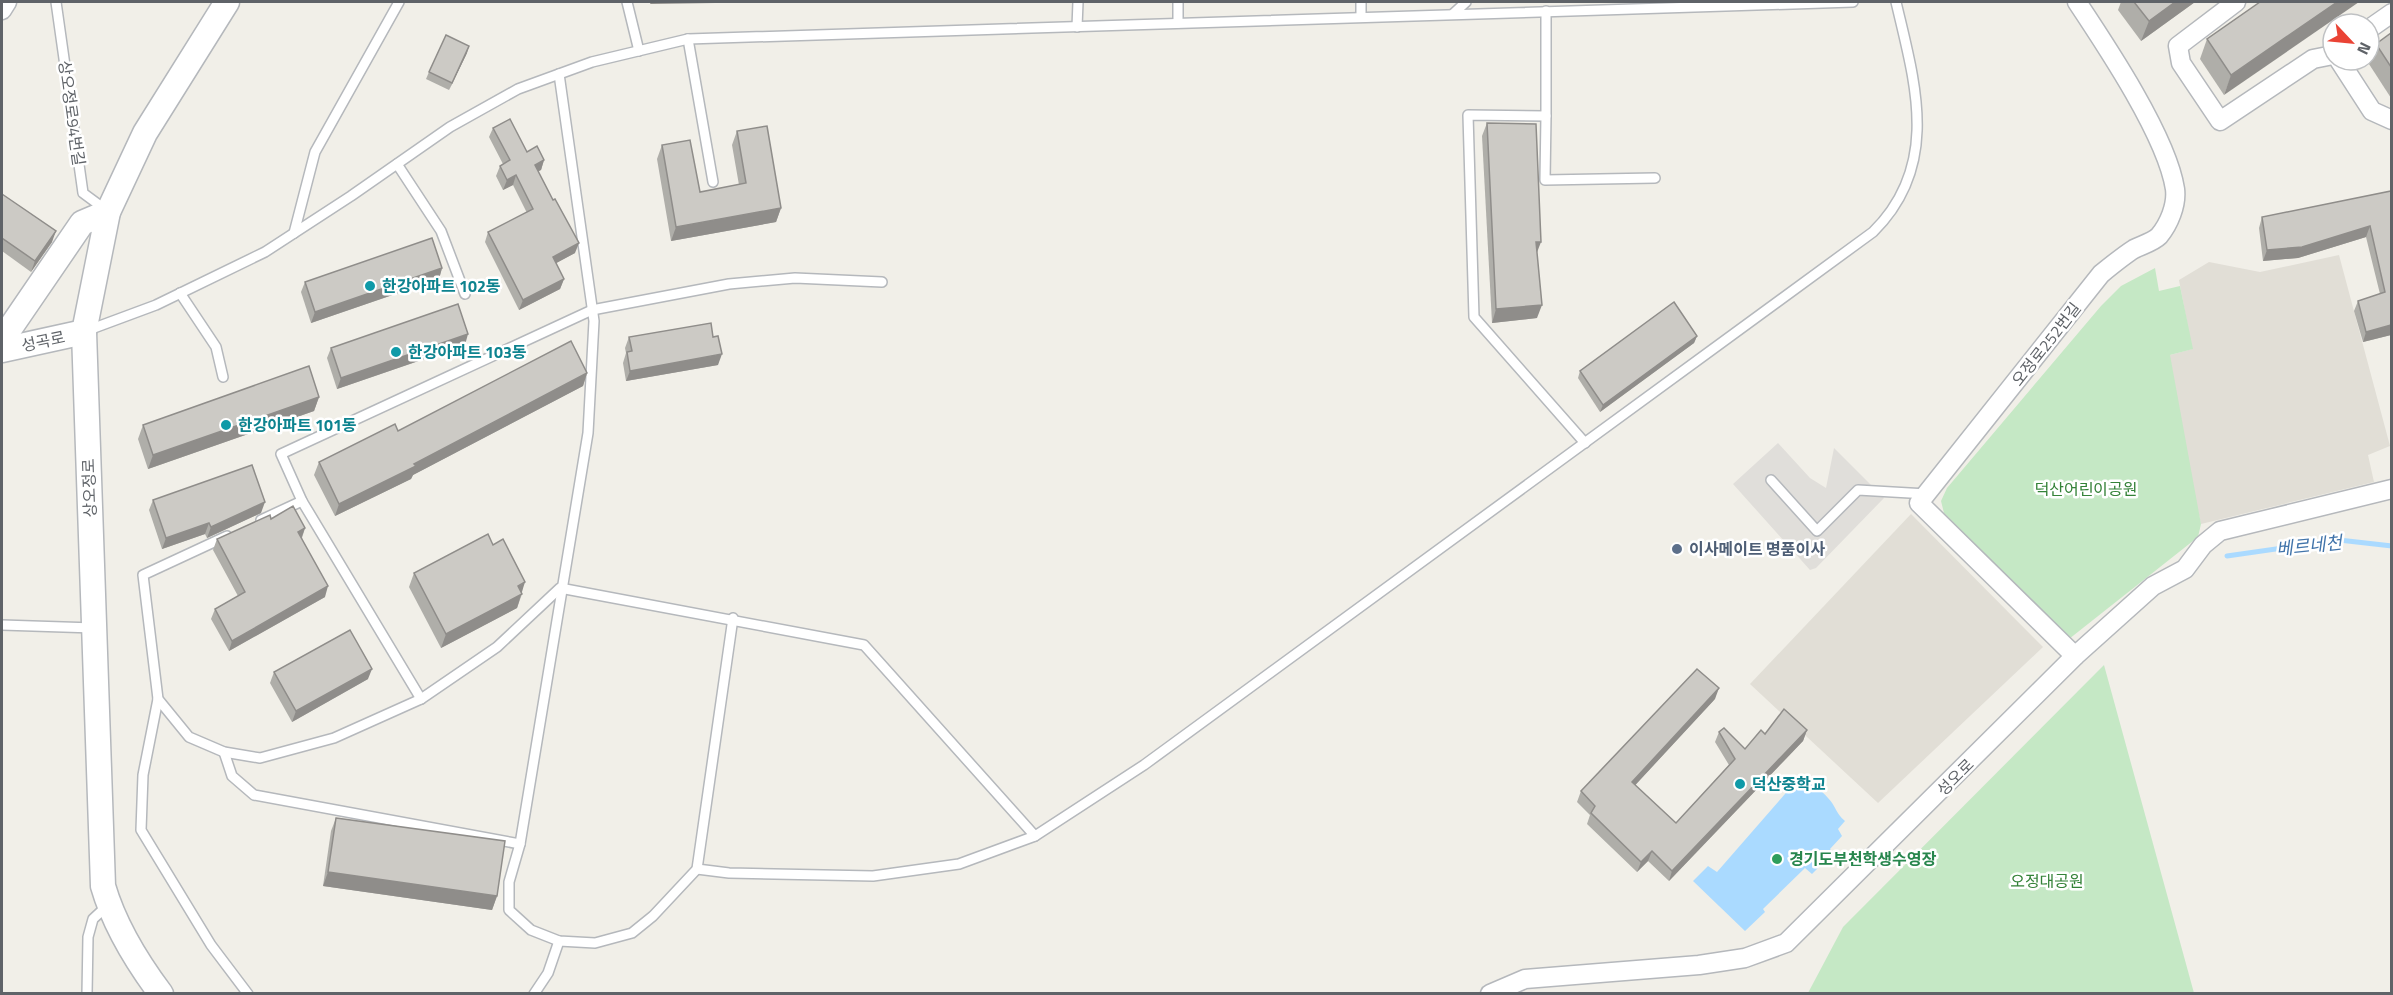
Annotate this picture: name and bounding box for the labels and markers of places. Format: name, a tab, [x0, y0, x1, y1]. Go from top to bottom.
place label: 한강아파트 102동	[382, 274, 501, 298]
marker: 한강아파트 102동	[363, 279, 377, 293]
place label: 한강아파트 103동	[408, 340, 527, 364]
marker: 한강아파트 103동	[389, 345, 403, 359]
place label: 한강아파트 101동	[238, 413, 357, 437]
marker: 한강아파트 101동	[219, 418, 233, 432]
place label: 이사메이트 명품이사	[1689, 537, 1825, 561]
marker: 이사메이트 명품이사	[1670, 542, 1684, 556]
place label: 덕산중학교	[1752, 772, 1826, 796]
marker: 덕산중학교	[1733, 777, 1747, 791]
place label: 경기도부천학생수영장	[1789, 847, 1936, 871]
marker: 경기도부천학생수영장	[1770, 852, 1784, 866]

